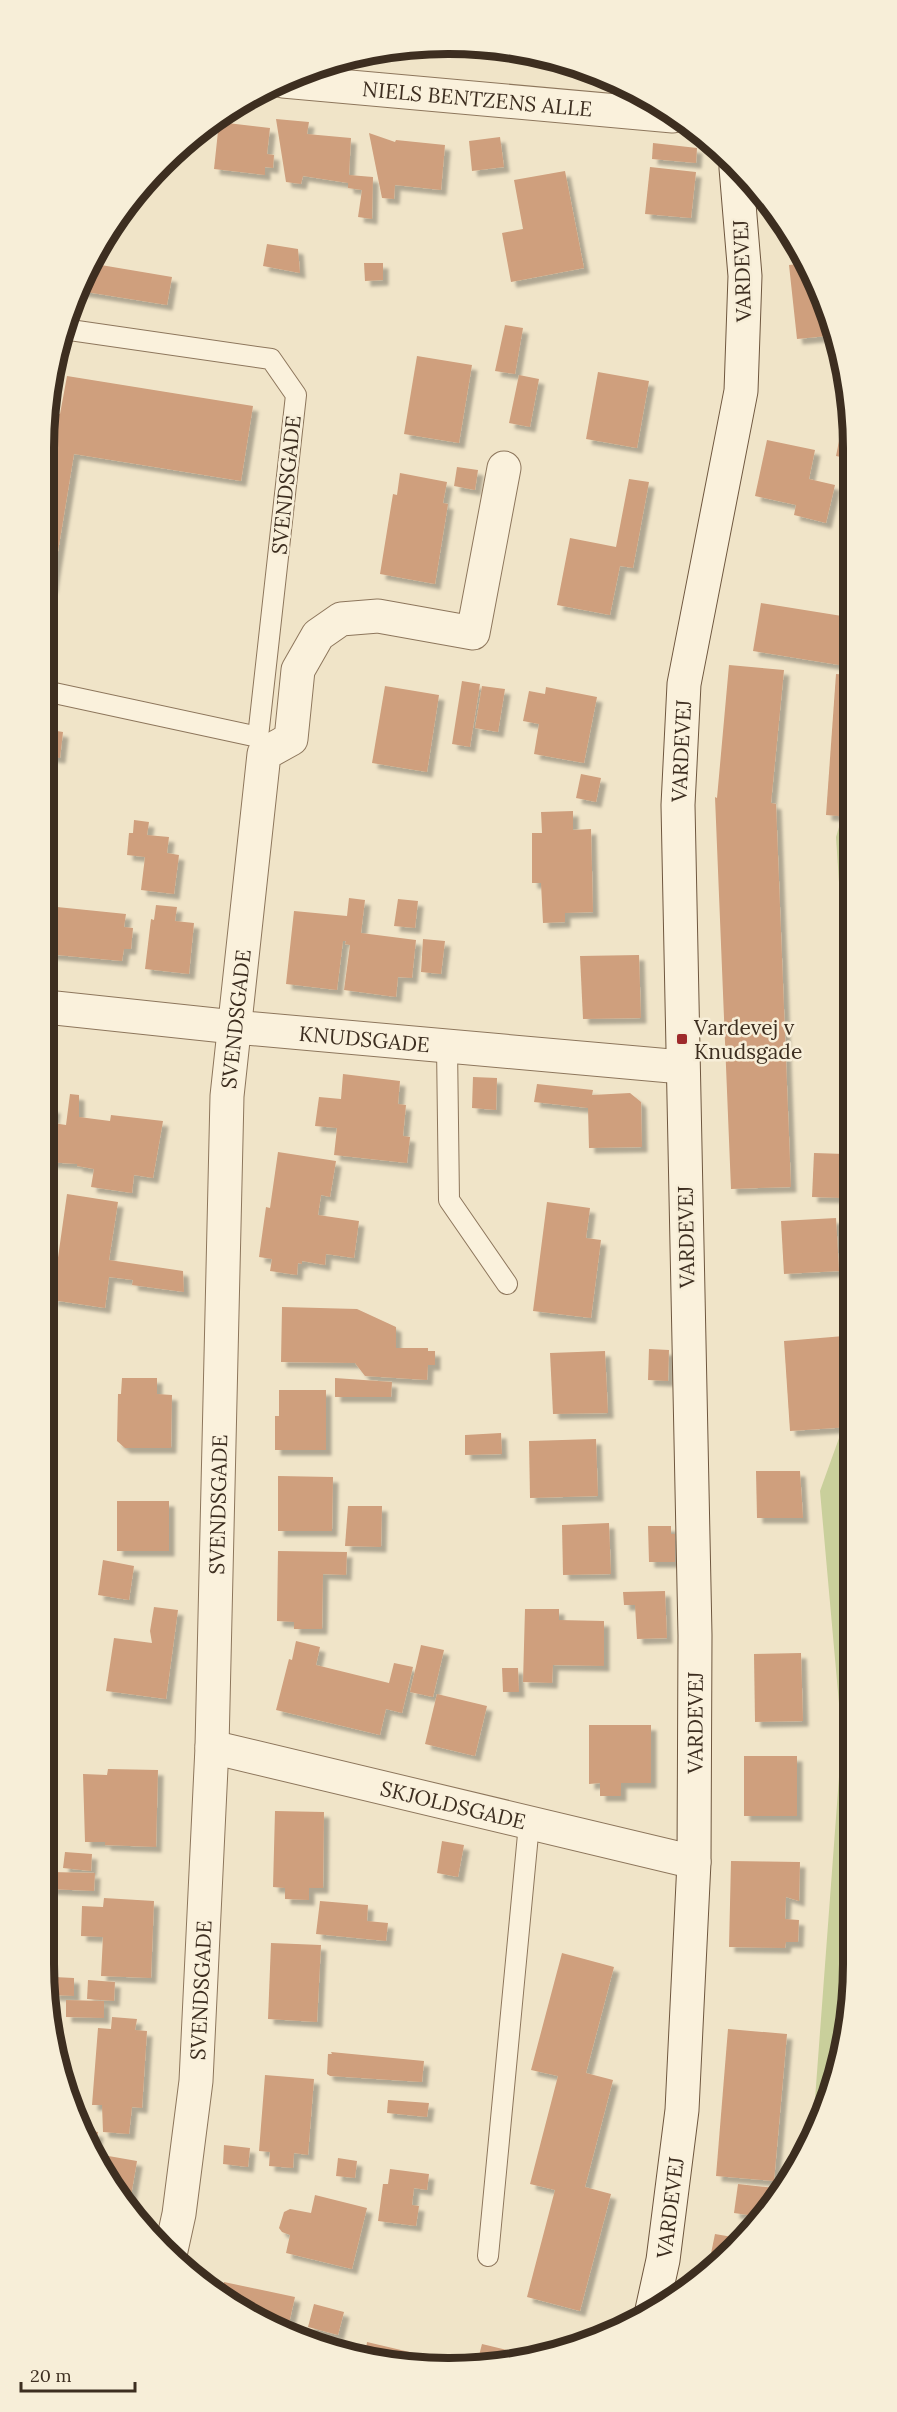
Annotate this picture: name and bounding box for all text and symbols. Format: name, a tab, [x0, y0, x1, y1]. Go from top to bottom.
street label: NIELS BENTZENS ALLE	[361, 75, 593, 122]
street label: VARDEVEJ	[727, 219, 757, 324]
street label: SVENDSGADE	[265, 414, 307, 556]
street label: VARDEVEJ	[665, 699, 697, 804]
street label: SVENDSGADE	[214, 948, 256, 1090]
place label: Vardevej v Knudsgade	[693, 1014, 802, 1065]
street label: KNUDSGADE	[298, 1019, 431, 1058]
marker: Vardevej v Knudsgade	[675, 1032, 689, 1046]
street label: VARDEVEJ	[672, 1185, 700, 1289]
street label: SVENDSGADE	[202, 1434, 233, 1575]
street label: VARDEVEJ	[681, 1671, 708, 1775]
street label: SKJOLDSGADE	[378, 1774, 529, 1835]
street label: SVENDSGADE	[184, 1920, 217, 2061]
street label: VARDEVEJ	[650, 2155, 689, 2261]
scale bar	[21, 2355, 135, 2393]
text: 20 m	[30, 2364, 72, 2387]

